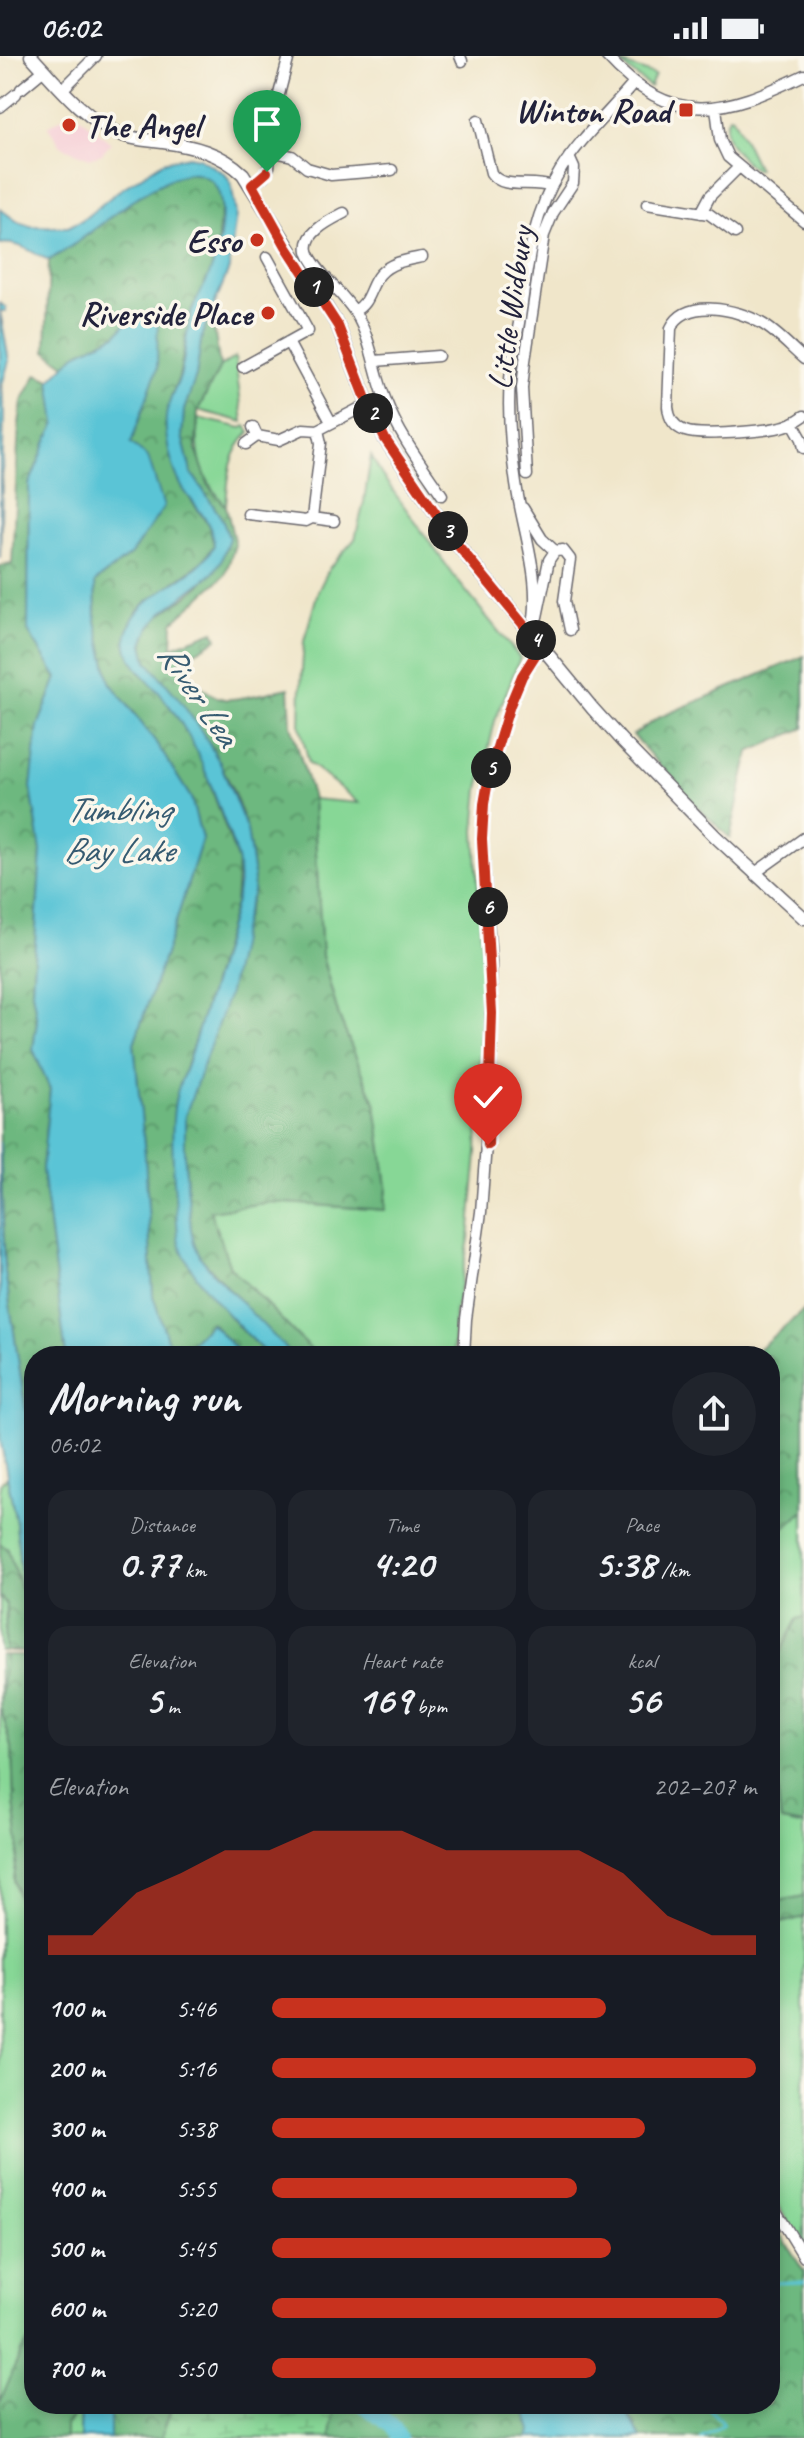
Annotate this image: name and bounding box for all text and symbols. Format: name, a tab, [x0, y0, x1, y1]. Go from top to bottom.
text: 06:02	[40, 9, 101, 47]
place label: Winton Road	[516, 89, 675, 132]
pin	[233, 90, 301, 172]
marker: Winton Road	[677, 101, 695, 119]
icon: arrive	[245, 102, 289, 146]
place label: The Angel	[85, 104, 207, 147]
marker: The Angel	[60, 116, 78, 134]
place label: Esso	[187, 219, 244, 262]
street label: Little Widbury	[477, 221, 543, 392]
marker: Esso	[248, 231, 266, 249]
pin: 1	[294, 267, 334, 307]
text: 1	[309, 273, 319, 301]
place label: Riverside Place	[80, 292, 255, 335]
marker: Riverside Place	[259, 304, 277, 322]
pin: 2	[353, 393, 393, 433]
text: 2	[368, 399, 378, 427]
pin: 3	[428, 511, 468, 551]
text: 3	[443, 517, 453, 545]
pin: 4	[516, 620, 556, 660]
text: 4	[531, 626, 541, 654]
water label: River Lea	[148, 634, 252, 757]
pin: 5	[471, 748, 511, 788]
text: 5	[486, 754, 496, 782]
water label: Tumbling Bay Lake	[63, 786, 178, 873]
pin: 6	[468, 887, 508, 927]
text: 6	[483, 893, 493, 921]
pin	[454, 1063, 522, 1145]
icon: check	[466, 1075, 510, 1119]
text: Morning run	[48, 1370, 240, 1425]
button: share	[672, 1372, 756, 1456]
text: 06:02	[48, 1428, 100, 1461]
text: Distance	[129, 1511, 195, 1539]
text: Time	[385, 1511, 419, 1539]
text: Pace	[625, 1511, 659, 1539]
text: 0.77	[118, 1539, 179, 1589]
text: 4:20	[371, 1539, 433, 1589]
text: 5:38	[594, 1539, 656, 1589]
text: km	[179, 1556, 206, 1584]
text: /km	[656, 1556, 690, 1584]
text: Elevation	[128, 1647, 196, 1675]
text: Heart rate	[362, 1647, 442, 1675]
text: kcal	[627, 1647, 657, 1675]
text: 5	[144, 1675, 162, 1725]
text: 169	[357, 1675, 411, 1725]
text: 56	[624, 1675, 660, 1725]
text: m	[162, 1692, 180, 1720]
text: bpm	[411, 1692, 447, 1720]
text: Elevation	[48, 1770, 128, 1803]
text: 202–207 m	[653, 1770, 756, 1803]
text: 100 m	[48, 1992, 104, 2025]
text: 5:46	[176, 1992, 216, 2025]
text: 200 m	[48, 2052, 104, 2085]
text: 5:16	[176, 2052, 216, 2085]
text: 300 m	[48, 2112, 104, 2145]
text: 5:38	[176, 2112, 216, 2145]
text: 400 m	[48, 2172, 104, 2205]
text: 5:55	[176, 2172, 216, 2205]
text: 500 m	[48, 2232, 104, 2265]
text: 5:45	[176, 2232, 216, 2265]
text: 600 m	[48, 2292, 105, 2325]
text: 5:20	[176, 2292, 216, 2325]
text: 700 m	[48, 2352, 104, 2385]
text: 5:50	[176, 2352, 216, 2385]

